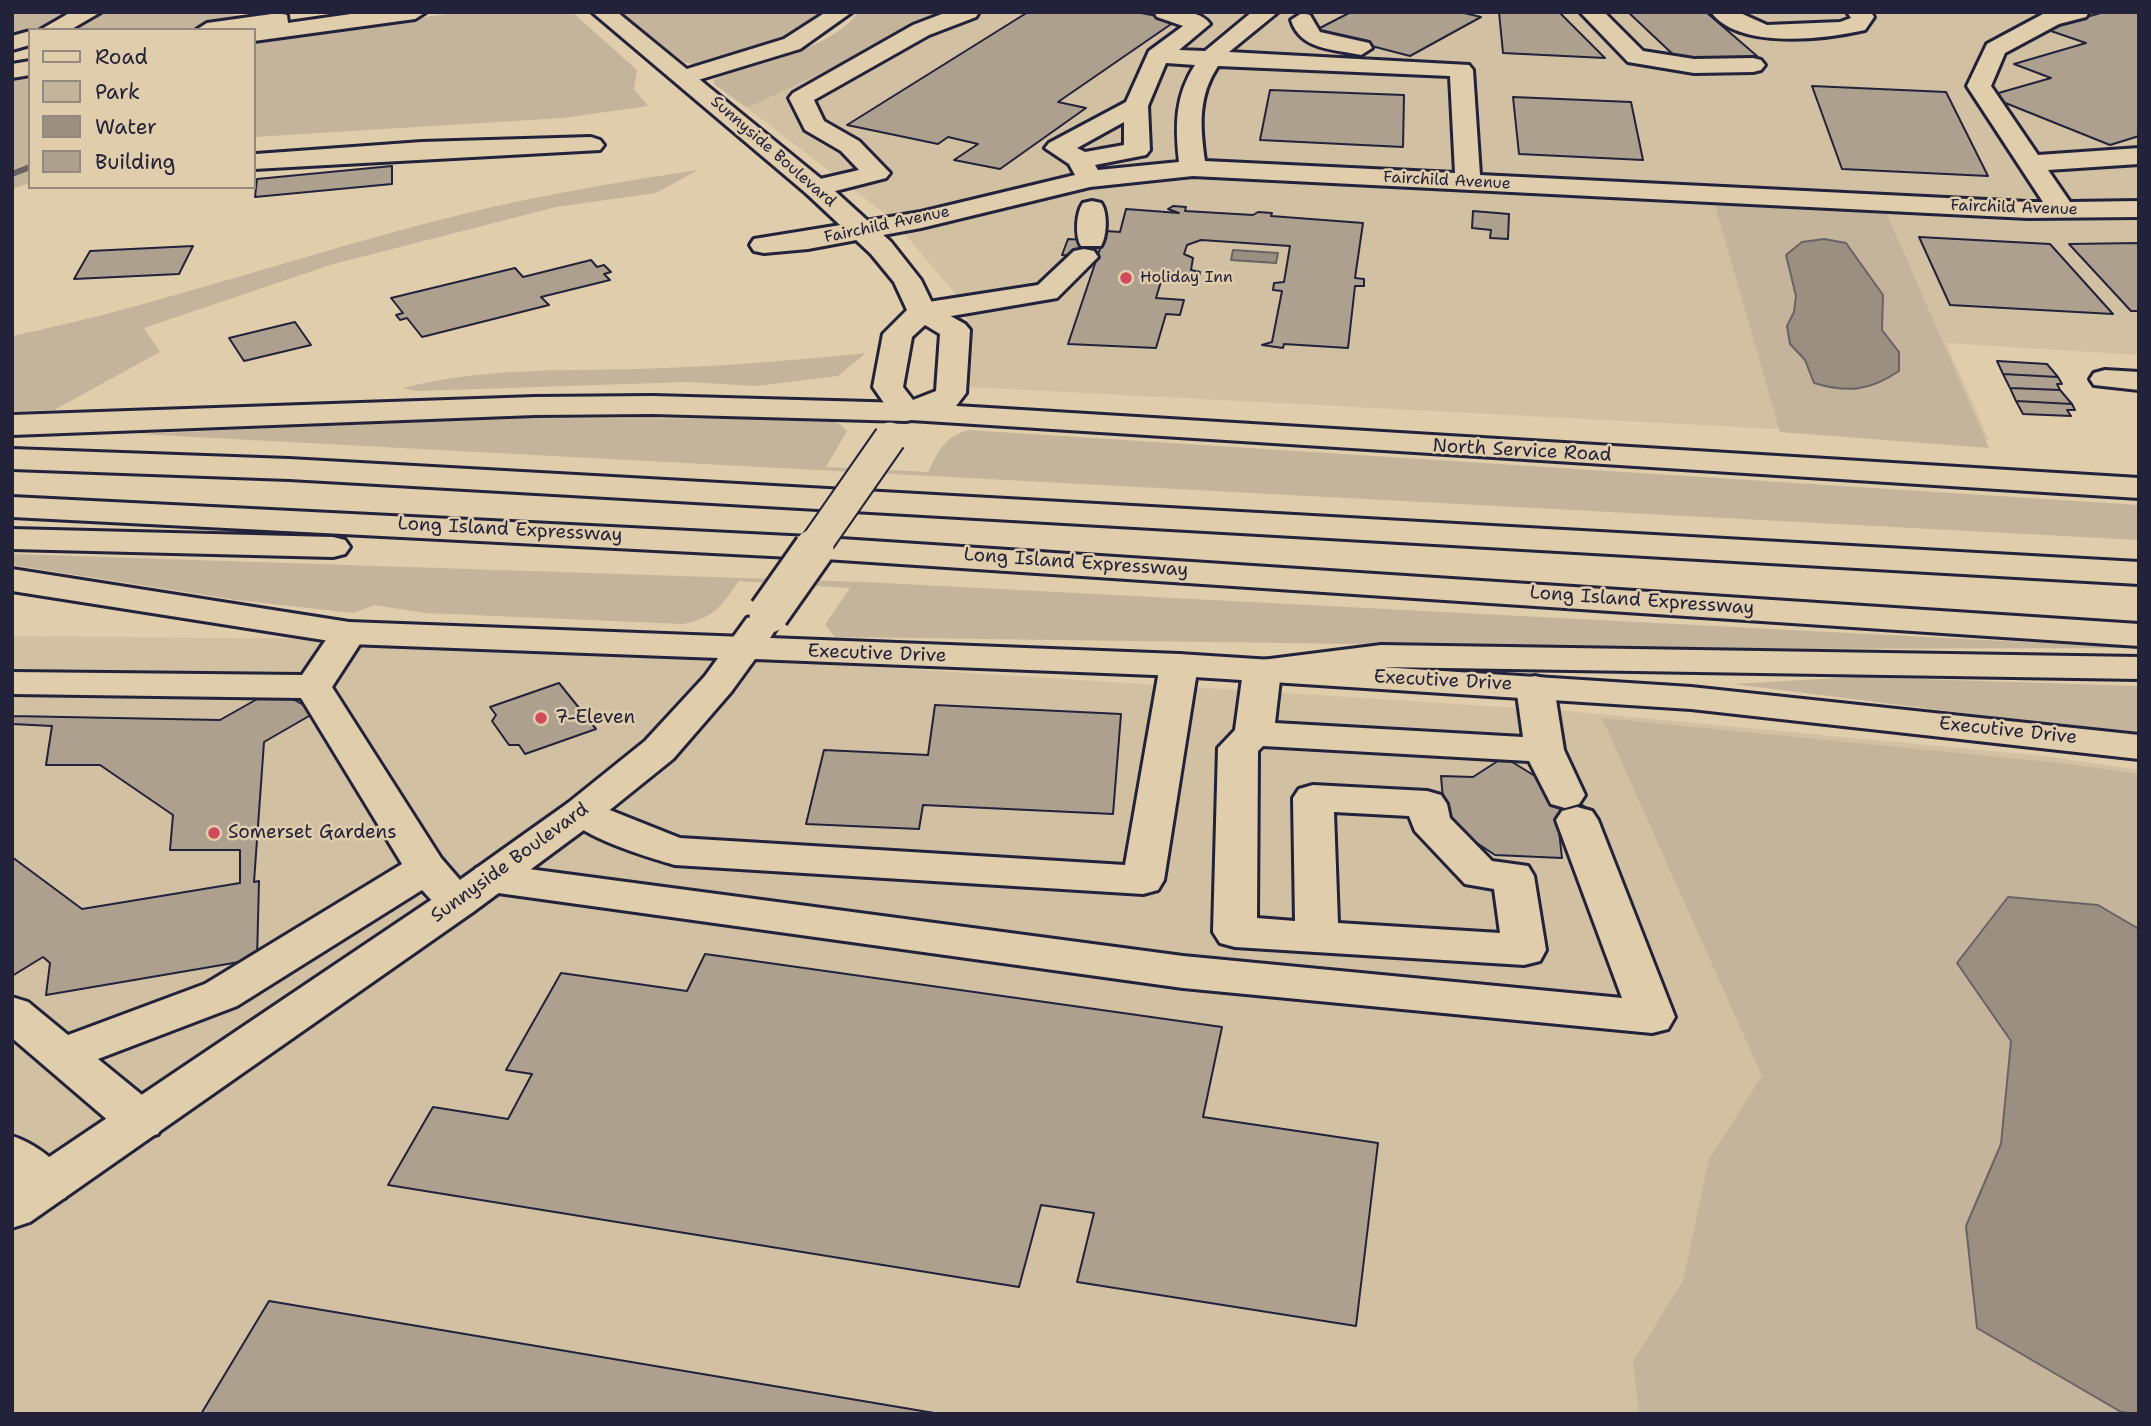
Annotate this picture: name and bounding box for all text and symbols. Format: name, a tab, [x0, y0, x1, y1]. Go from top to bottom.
legend	[28, 28, 256, 189]
text: Road	[95, 43, 148, 71]
text: Park	[95, 78, 140, 106]
street label: Sunnyside Boulevard	[707, 92, 839, 212]
text: Water	[95, 113, 157, 141]
text: Building	[95, 148, 175, 176]
street label: Fairchild Avenue	[1383, 168, 1511, 194]
street label: Fairchild Avenue	[1950, 196, 2078, 220]
street label: Fairchild Avenue	[823, 202, 951, 248]
place label: Holiday Inn	[1140, 268, 1233, 288]
marker: Holiday Inn	[1118, 270, 1134, 286]
street label: North Service Road	[1432, 435, 1612, 467]
street label: Long Island Expressway	[397, 513, 623, 547]
street label: Long Island Expressway	[963, 544, 1189, 582]
street label: Long Island Expressway	[1529, 582, 1755, 620]
street label: Executive Drive	[807, 640, 947, 668]
street label: Executive Drive	[1373, 666, 1513, 696]
place label: 7-Eleven	[555, 707, 635, 729]
marker: 7-Eleven	[533, 710, 549, 726]
street label: Executive Drive	[1938, 712, 2078, 750]
street label: Sunnyside Boulevard	[427, 798, 593, 928]
place label: Somerset Gardens	[228, 822, 397, 844]
marker: Somerset Gardens	[206, 825, 222, 841]

